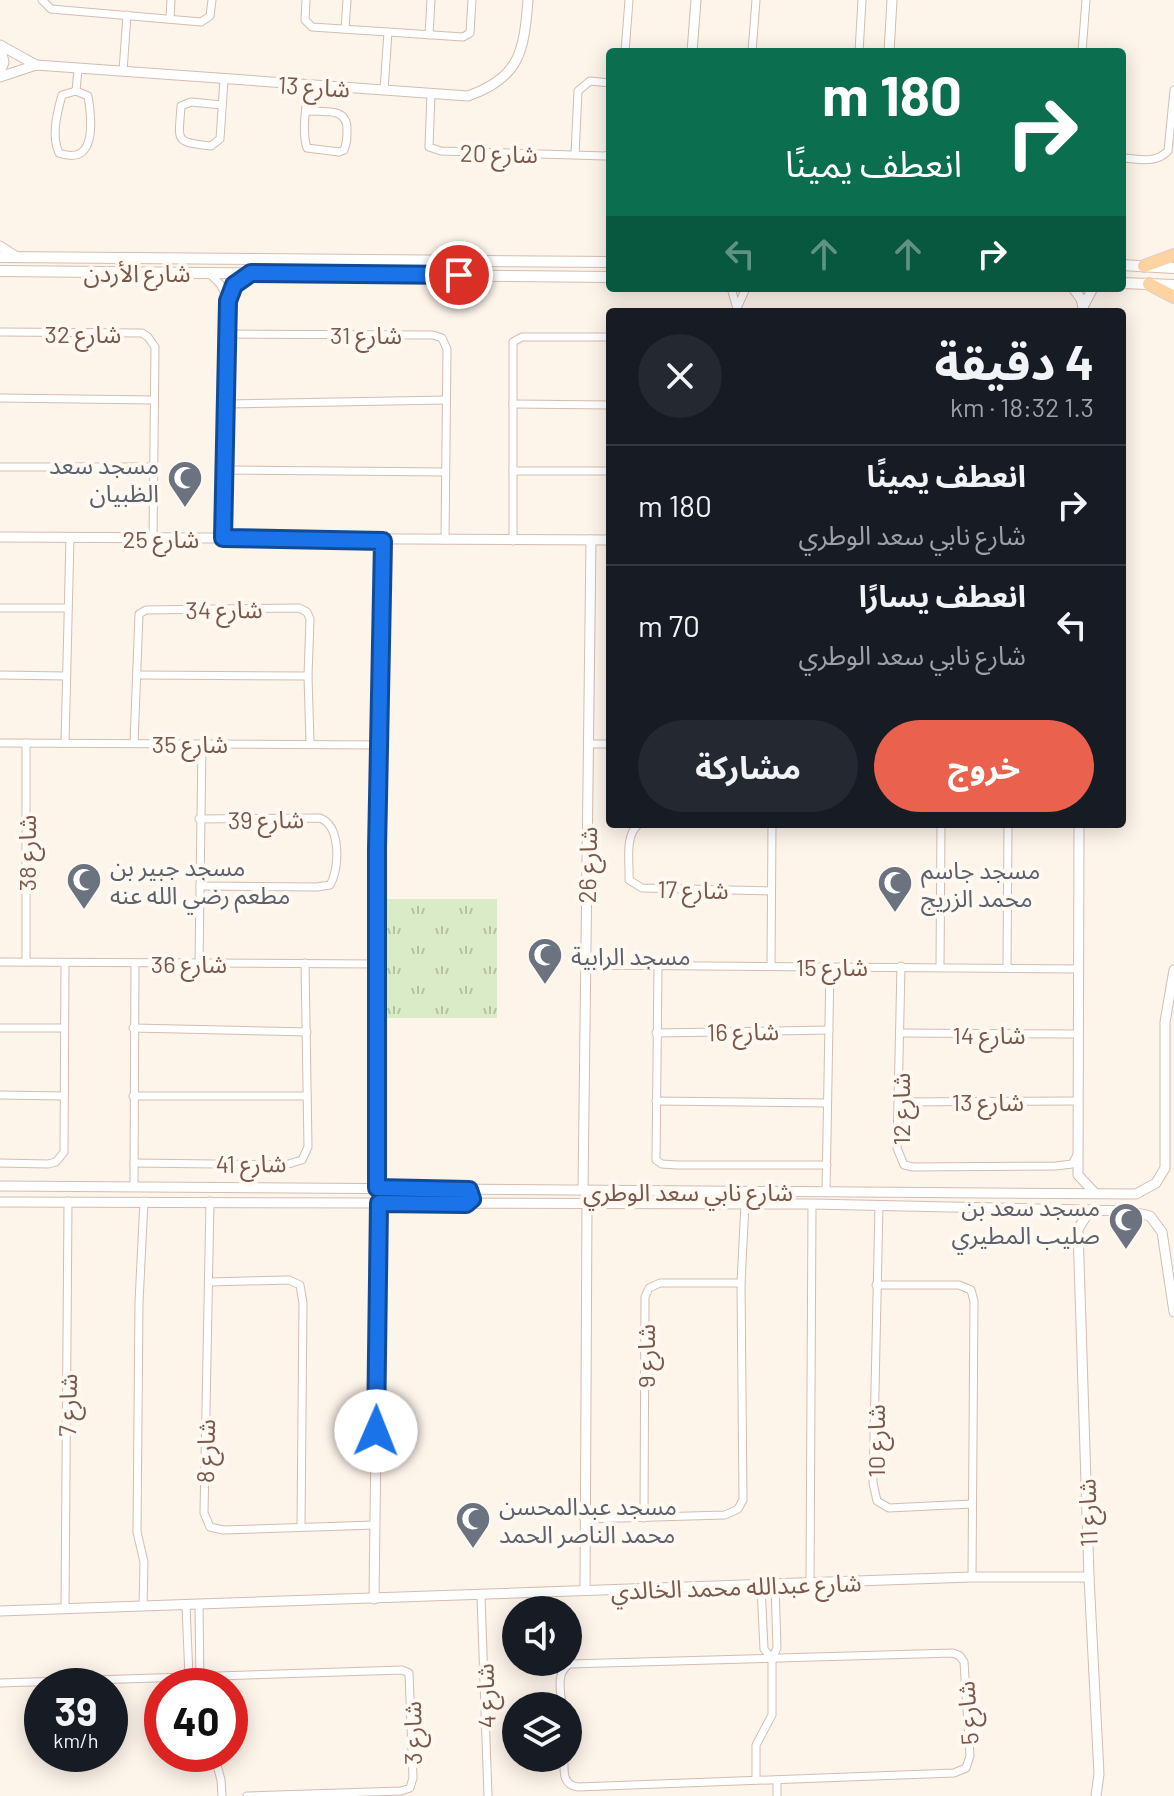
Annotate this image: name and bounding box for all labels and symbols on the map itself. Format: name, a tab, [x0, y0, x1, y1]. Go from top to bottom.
street label: شارع 13	[277, 70, 351, 106]
street label: شارع 20	[460, 138, 538, 172]
pin	[425, 241, 493, 309]
street label: شارع الأردن	[83, 258, 191, 291]
street label: شارع 32	[45, 319, 121, 352]
street label: شارع 31	[330, 320, 402, 353]
place label: مسجد سعد الظبيان	[49, 450, 159, 508]
mosque icon: مسجد سعد الظبيان	[166, 459, 204, 509]
street label: شارع 25	[123, 524, 199, 557]
street label: شارع 34	[185, 594, 263, 628]
street label: شارع 35	[152, 729, 228, 762]
street label: شارع 39	[228, 804, 305, 838]
street label: شارع 38	[12, 815, 45, 891]
street label: شارع 26	[572, 826, 606, 904]
place label: مسجد جبير بن مطعم رضي الله عنه	[110, 852, 290, 914]
place label: مسجد جاسم محمد الزريج	[921, 855, 1040, 916]
mosque icon: مسجد جبير بن مطعم رضي الله عنه	[65, 861, 103, 911]
mosque icon: مسجد جاسم محمد الزريج	[876, 864, 914, 914]
street label: شارع 17	[657, 874, 729, 908]
mosque icon: مسجد الرابية	[526, 936, 564, 986]
place label: مسجد الرابية	[571, 941, 691, 971]
street label: شارع 36	[151, 949, 227, 982]
street label: شارع 15	[796, 952, 868, 985]
street label: شارع 16	[707, 1016, 779, 1050]
street label: شارع 14	[952, 1020, 1026, 1053]
street label: شارع 12	[886, 1073, 919, 1145]
street label: شارع 13	[952, 1087, 1024, 1120]
street label: شارع 41	[215, 1148, 287, 1182]
street label: شارع نابي سعد الوطري	[583, 1177, 793, 1211]
place label: مسجد سعد بن صليب المطيري	[952, 1192, 1100, 1254]
mosque icon: مسجد سعد بن صليب المطيري	[1107, 1201, 1145, 1251]
street label: شارع 9	[631, 1324, 664, 1388]
street label: شارع 7	[52, 1373, 86, 1437]
position arrow	[334, 1389, 418, 1473]
street label: شارع 10	[861, 1404, 894, 1478]
street label: شارع 8	[190, 1419, 224, 1483]
street label: شارع 11	[1071, 1478, 1107, 1548]
place label: مسجد عبدالمحسن محمد الناصر الحمد	[499, 1491, 677, 1549]
mosque icon: مسجد عبدالمحسن محمد الناصر الحمد	[454, 1500, 492, 1550]
street label: شارع عبدالله محمد الخالدي	[610, 1567, 862, 1610]
street label: شارع 4	[469, 1663, 505, 1729]
speed limit sign: 40	[144, 1668, 248, 1772]
street label: شارع 5	[950, 1680, 988, 1746]
street label: شارع 3	[397, 1701, 431, 1765]

